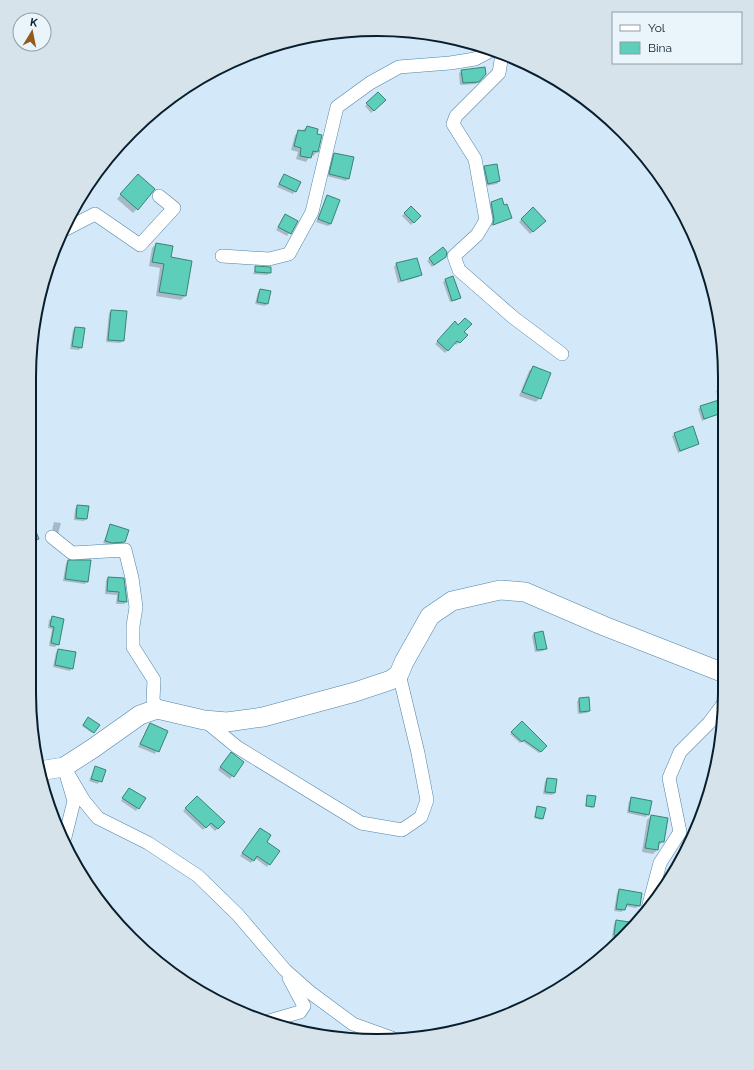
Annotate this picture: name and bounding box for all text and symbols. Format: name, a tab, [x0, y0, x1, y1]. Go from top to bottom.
north arrow	[12, 12, 52, 52]
legend	[612, 12, 742, 64]
text: K	[29, 16, 39, 30]
text: Yol	[648, 21, 666, 35]
text: Bina	[648, 41, 672, 55]

